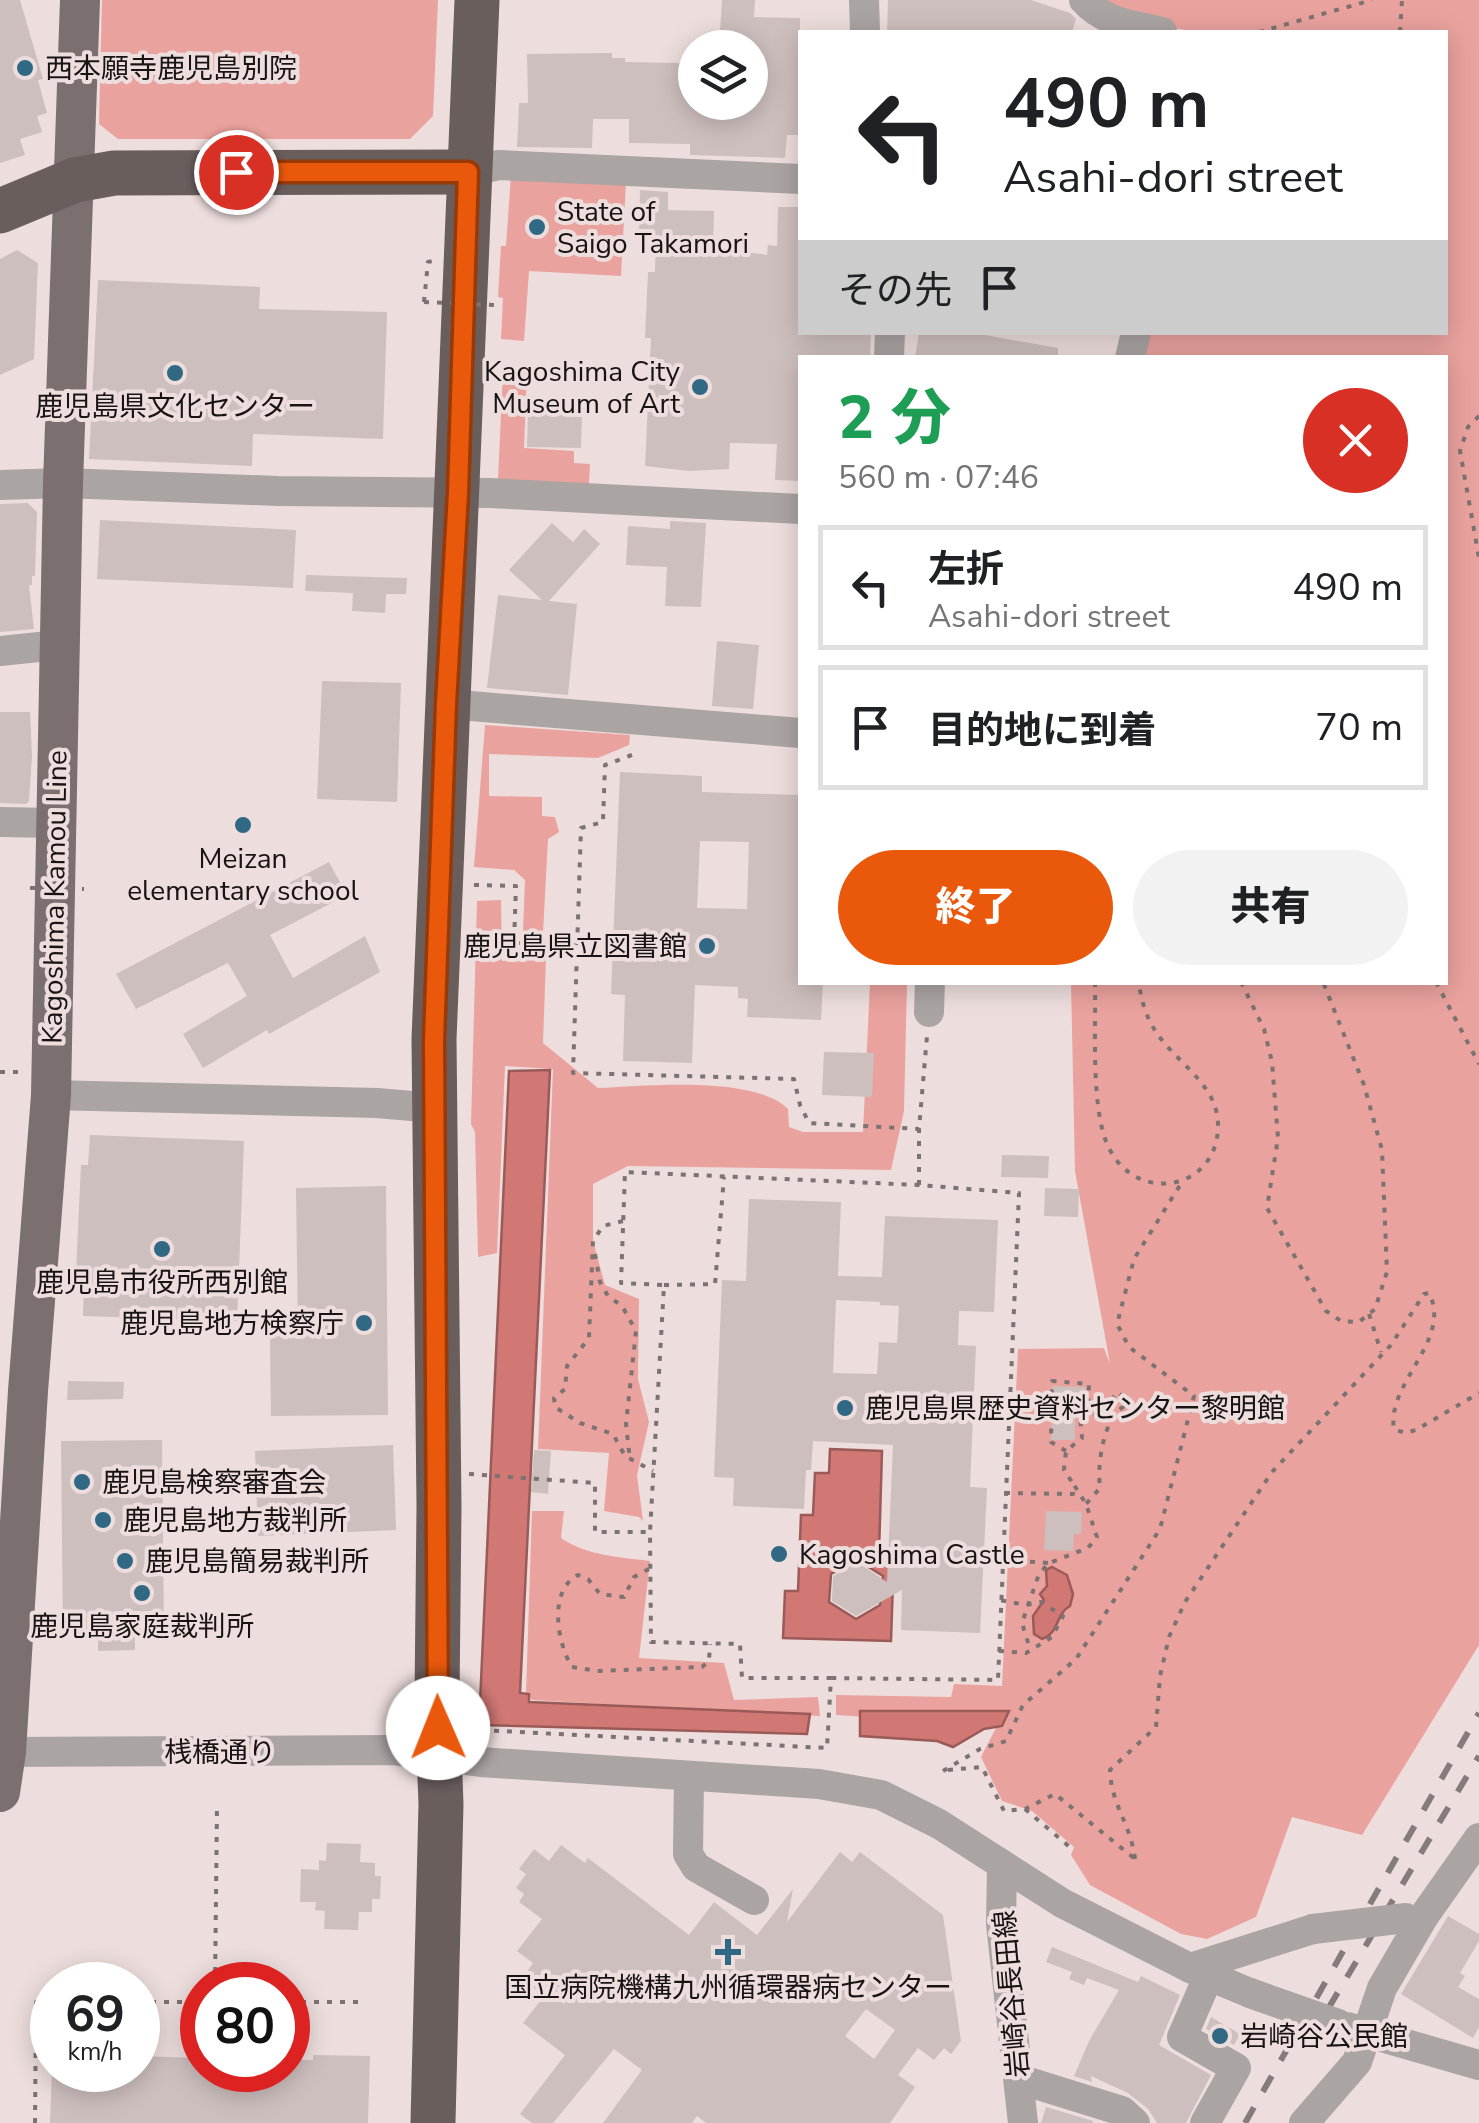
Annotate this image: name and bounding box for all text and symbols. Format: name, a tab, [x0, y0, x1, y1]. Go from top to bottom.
map controls	[678, 30, 768, 120]
button: layers	[678, 30, 768, 120]
place label: 西本願寺鹿児島別院	[45, 50, 297, 88]
text: 490 m	[1003, 56, 1209, 152]
marker: 西本願寺鹿児島別院	[14, 57, 36, 79]
icon: left	[838, 70, 968, 200]
pin	[194, 130, 279, 215]
icon: arrive	[209, 145, 264, 200]
text: Asahi-dori street	[1003, 147, 1343, 208]
place label: State of Saigo Takamori	[557, 193, 749, 263]
marker: State of Saigo Takamori	[526, 216, 548, 238]
icon: arrive	[972, 260, 1027, 315]
text: その先	[838, 265, 952, 316]
place label: Kagoshima City Museum of Art	[484, 353, 681, 423]
marker: 鹿児島県文化センター	[164, 362, 186, 384]
marker: Kagoshima City Museum of Art	[689, 376, 711, 398]
text: 2 分	[838, 377, 951, 459]
place label: 鹿児島県文化センター	[35, 388, 315, 426]
button: close	[1303, 388, 1408, 493]
text: 560 m · 07:46	[838, 456, 1039, 499]
text: 左折	[928, 544, 1004, 595]
icon: left	[843, 560, 898, 615]
text: 490 m	[1292, 562, 1403, 613]
text: Asahi-dori street	[928, 595, 1170, 638]
icon: arrive	[843, 700, 898, 755]
text: 70 m	[1315, 702, 1403, 753]
text: 目的地に到着	[928, 705, 1156, 756]
street label: Kagoshima Kamou Line	[33, 750, 77, 1044]
marker: Meizan elementary school	[232, 814, 254, 836]
place label: Meizan elementary school	[127, 840, 359, 910]
button: 終了	[838, 850, 1113, 965]
button: 共有	[1133, 850, 1408, 965]
place label: 鹿児島県立図書館	[463, 928, 687, 966]
marker: 鹿児島県立図書館	[696, 935, 718, 957]
marker: 鹿児島市役所西別館	[151, 1238, 173, 1260]
place label: 鹿児島市役所西別館	[36, 1264, 288, 1302]
place label: 鹿児島地方検察庁	[120, 1305, 344, 1343]
marker: 鹿児島地方検察庁	[353, 1312, 375, 1334]
place label: 鹿児島県歴史資料センター黎明館	[865, 1390, 1285, 1428]
marker: 鹿児島県歴史資料センター黎明館	[834, 1397, 856, 1419]
place label: 鹿児島検察審査会	[102, 1464, 326, 1502]
marker: 鹿児島検察審査会	[71, 1471, 93, 1493]
place label: 鹿児島地方裁判所	[123, 1502, 347, 1540]
marker: 鹿児島地方裁判所	[92, 1509, 114, 1531]
place label: Kagoshima Castle	[799, 1536, 1025, 1574]
place label: 鹿児島簡易裁判所	[145, 1543, 369, 1581]
marker: Kagoshima Castle	[768, 1543, 790, 1565]
marker: 鹿児島簡易裁判所	[114, 1550, 136, 1572]
marker: 鹿児島家庭裁判所	[131, 1582, 153, 1604]
place label: 鹿児島家庭裁判所	[30, 1608, 254, 1646]
position arrow	[386, 1676, 490, 1780]
street label: 桟橋通り	[164, 1734, 276, 1772]
street label: 岩崎谷長田線	[986, 1909, 1038, 2079]
marker: 国立病院機構九州循環器病センター	[715, 1939, 741, 1965]
speed limit sign: 80	[180, 1962, 310, 2092]
place label: 国立病院機構九州循環器病センター	[504, 1969, 952, 2007]
text: 69	[65, 1980, 125, 2049]
place label: 岩崎谷公民館	[1240, 2018, 1408, 2056]
marker: 岩崎谷公民館	[1209, 2025, 1231, 2047]
text: km/h	[67, 2035, 123, 2069]

